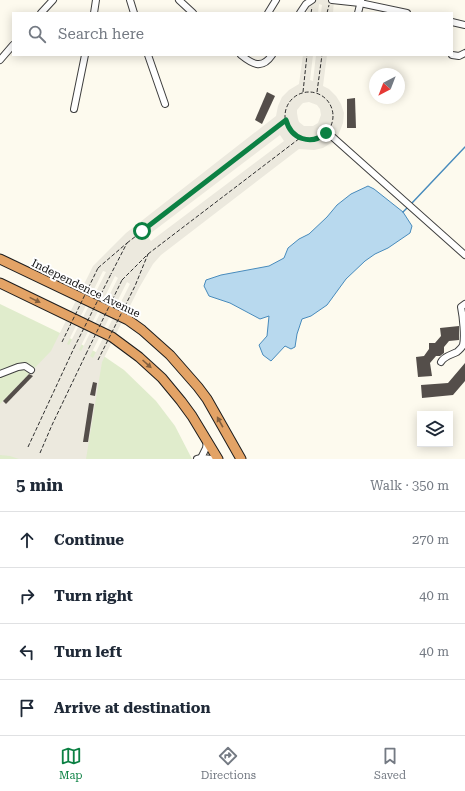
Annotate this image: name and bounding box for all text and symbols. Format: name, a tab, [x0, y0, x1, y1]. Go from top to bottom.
search box	[12, 12, 453, 56]
icon: search	[26, 23, 48, 45]
text: Search here	[58, 25, 144, 43]
north arrow	[369, 68, 405, 104]
route end	[317, 124, 335, 142]
route start	[133, 222, 151, 240]
street label: Independence Avenue	[29, 256, 142, 320]
one-way arrow	[29, 297, 41, 303]
one-way arrow	[143, 359, 152, 368]
map controls	[417, 411, 453, 447]
button: layers	[417, 411, 453, 447]
one-way arrow	[217, 416, 224, 428]
text: 5 min	[16, 475, 63, 495]
text: Walk · 350 m	[370, 478, 449, 493]
icon: ahead	[16, 529, 38, 551]
text: Continue	[54, 531, 124, 549]
text: 270 m	[412, 532, 449, 547]
icon: right	[16, 585, 38, 607]
text: Turn right	[54, 587, 133, 605]
text: 40 m	[419, 588, 449, 603]
icon: left	[16, 641, 38, 663]
text: Turn left	[54, 643, 122, 661]
text: 40 m	[419, 644, 449, 659]
icon: arrive	[16, 697, 38, 719]
text: Arrive at destination	[54, 699, 210, 717]
tab: Map	[59, 745, 83, 782]
tab: Directions	[201, 745, 256, 782]
tab: Saved	[374, 745, 406, 782]

